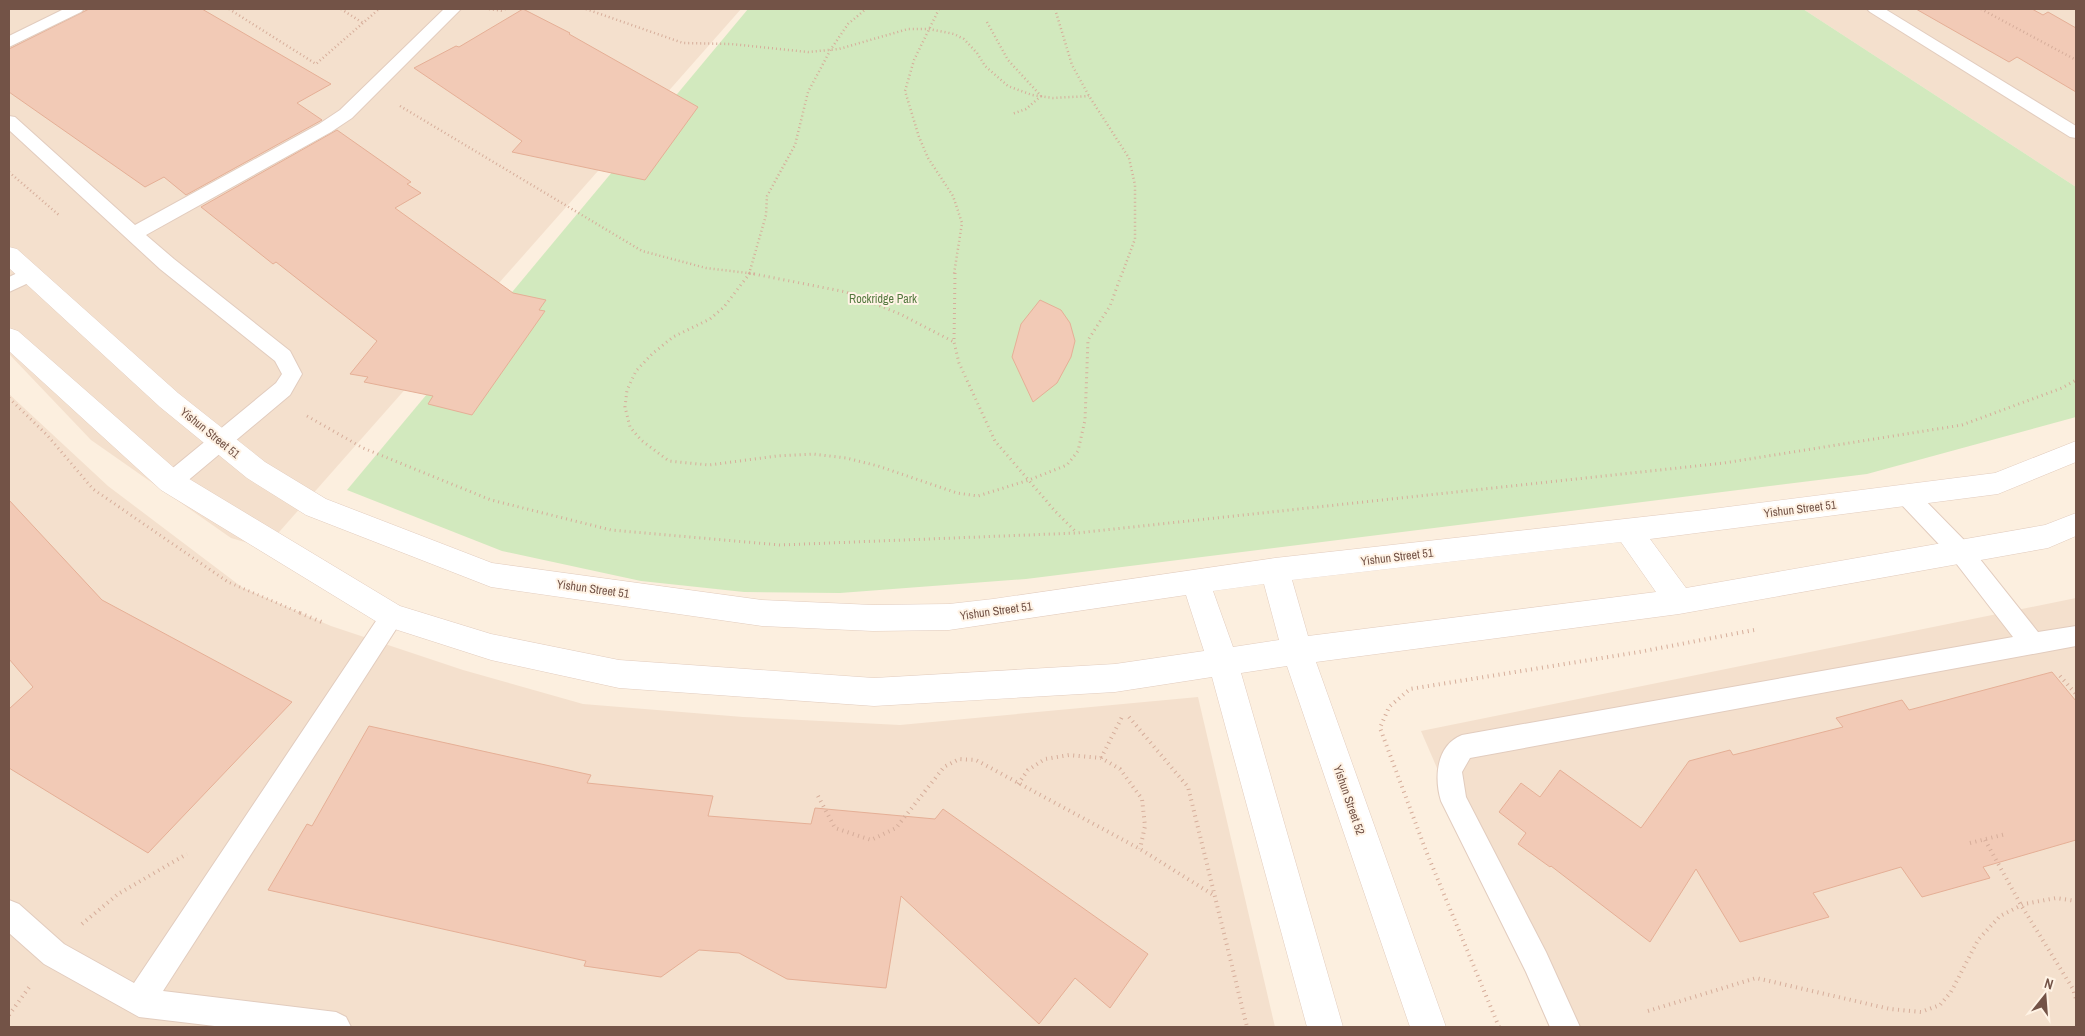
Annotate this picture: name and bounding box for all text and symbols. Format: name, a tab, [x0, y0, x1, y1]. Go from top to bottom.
park label: Rockridge Park	[849, 291, 917, 307]
street label: Yishun Street 51	[177, 404, 244, 463]
street label: Yishun Street 51	[1763, 497, 1838, 521]
street label: Yishun Street 51	[1360, 545, 1435, 569]
street label: Yishun Street 51	[556, 576, 631, 602]
street label: Yishun Street 51	[959, 598, 1034, 624]
street label: Yishun Street 52	[1330, 763, 1368, 837]
north arrow	[2020, 971, 2070, 1021]
text: N	[2042, 974, 2055, 993]

